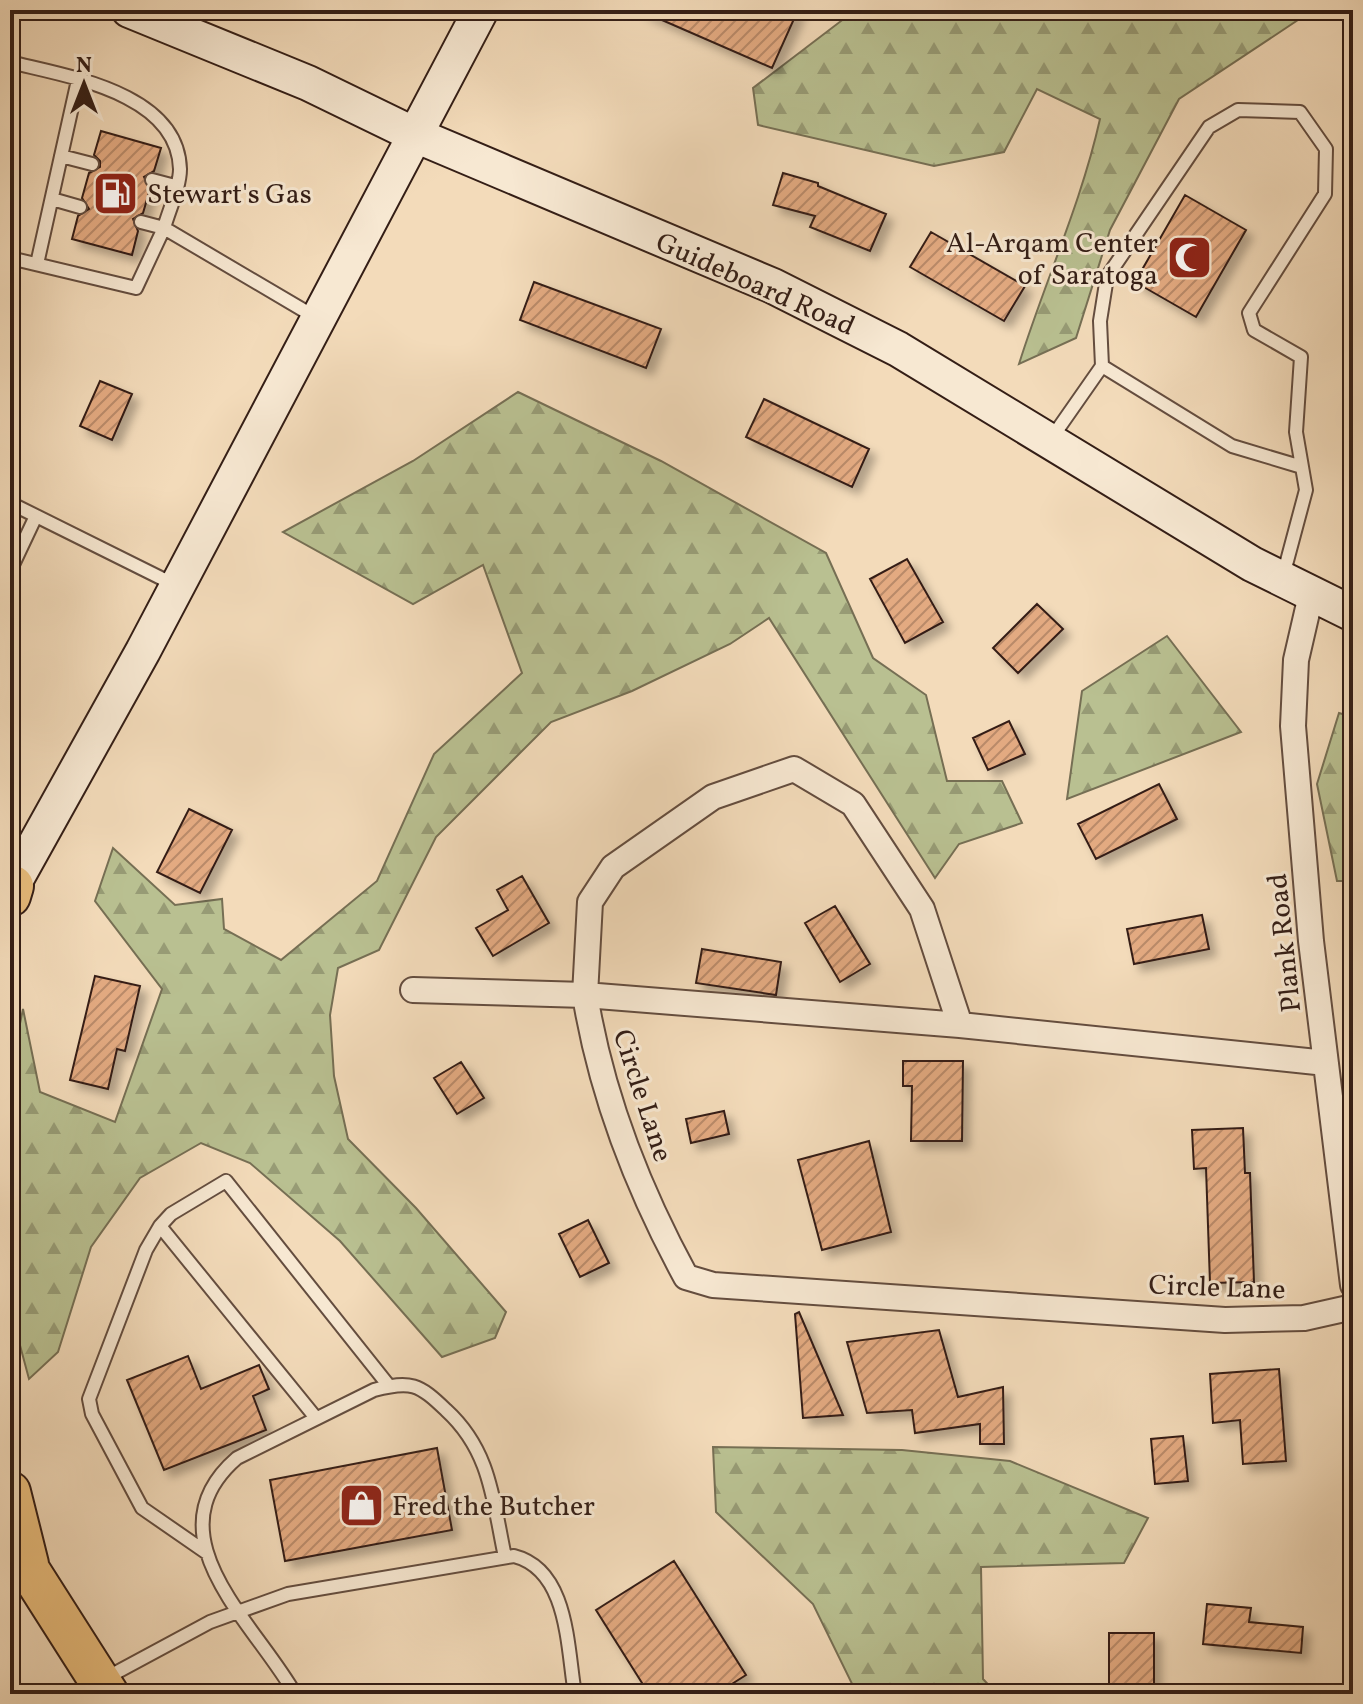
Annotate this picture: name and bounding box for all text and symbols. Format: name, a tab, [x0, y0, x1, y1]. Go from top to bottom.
north arrow	[44, 44, 124, 124]
text: N	[76, 51, 92, 82]
fuel station icon: Stewart's Gas	[92, 169, 140, 217]
place label: Stewart's Gas	[147, 176, 312, 215]
street label: Guideboard Road	[649, 224, 861, 347]
place label: Al-Arqam Center of Saratoga	[946, 225, 1158, 296]
mosque icon: Al-Arqam Center of Saratoga	[1165, 234, 1213, 282]
street label: Plank Road	[1259, 871, 1312, 1014]
street label: Circle Lane	[602, 1025, 681, 1167]
street label: Circle Lane	[1148, 1267, 1286, 1310]
shop icon: Fred the Butcher	[337, 1481, 385, 1529]
place label: Fred the Butcher	[392, 1488, 595, 1527]

